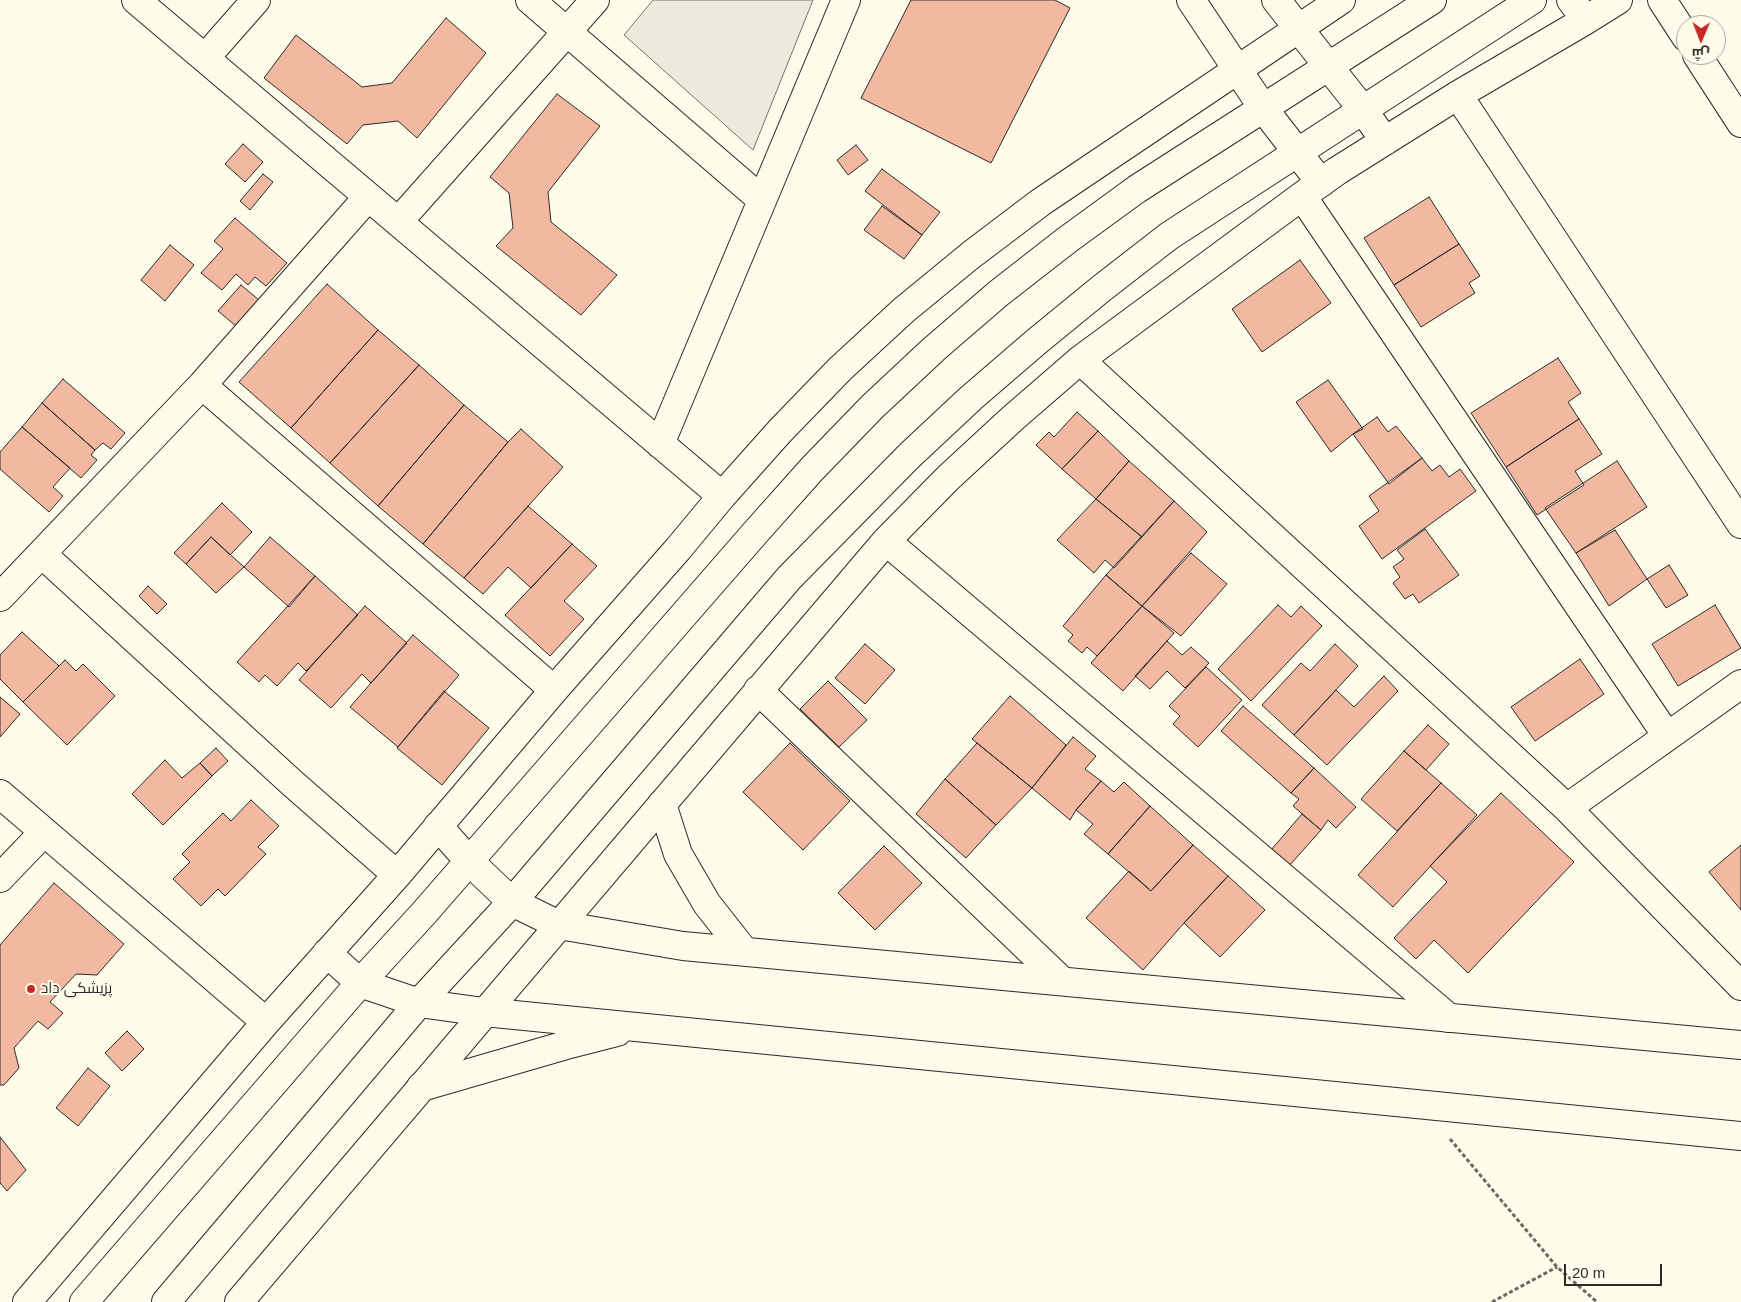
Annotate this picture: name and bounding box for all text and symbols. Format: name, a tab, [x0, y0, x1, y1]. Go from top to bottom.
north arrow	[1676, 15, 1726, 65]
text: ش	[1692, 46, 1710, 62]
place label: پزیشکی داد	[41, 980, 112, 998]
marker: پزیشکی داد	[25, 983, 37, 995]
scale bar	[1566, 1254, 1664, 1286]
text: 20 m	[1572, 1264, 1605, 1281]

